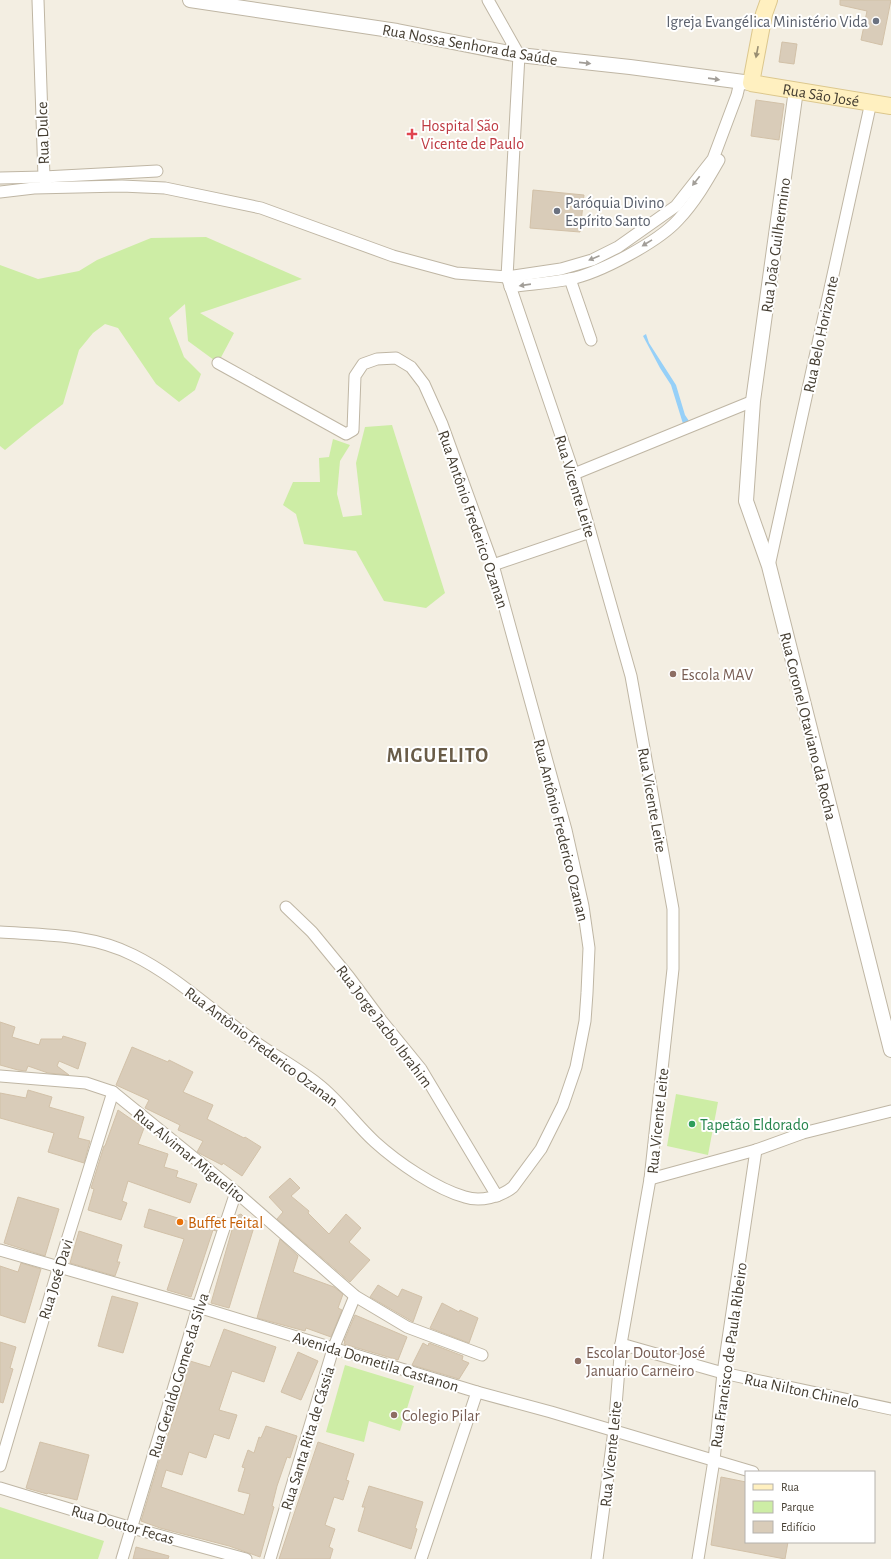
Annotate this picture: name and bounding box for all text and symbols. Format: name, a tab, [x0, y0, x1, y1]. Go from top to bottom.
place label: Igreja Evangélica Ministério Vida	[666, 14, 868, 31]
marker: Igreja Evangélica Ministério Vida	[871, 16, 881, 26]
street label: Rua Nossa Senhora da Saúde	[381, 22, 559, 68]
one-way arrow	[754, 45, 760, 58]
one-way arrow	[579, 59, 591, 66]
one-way arrow	[708, 75, 720, 82]
street label: Rua São José	[781, 81, 860, 110]
street label: Rua Dulce	[34, 101, 52, 165]
place label: Hospital São Vicente de Paulo	[421, 118, 524, 152]
marker: Hospital São Vicente de Paulo	[406, 128, 418, 140]
one-way arrow	[692, 175, 701, 186]
street label: Rua João Guilhermino	[759, 177, 793, 314]
place label: Paróquia Divino Espírito Santo	[565, 195, 664, 229]
marker: Paróquia Divino Espírito Santo	[552, 206, 562, 216]
one-way arrow	[641, 240, 653, 247]
one-way arrow	[588, 256, 600, 262]
street label: Rua Belo Horizonte	[801, 274, 841, 394]
one-way arrow	[519, 282, 532, 288]
street label: Rua Antônio Frederico Ozanan	[435, 428, 511, 610]
street label: Rua Vicente Leite	[552, 433, 598, 539]
street label: Rua Coronel Otaviano da Rocha	[777, 631, 839, 822]
place label: Escola MAV	[681, 667, 753, 683]
marker: Escola MAV	[668, 669, 678, 679]
street label: Rua Antônio Frederico Ozanan	[531, 737, 591, 923]
district label: MIGUELITO	[387, 746, 489, 766]
street label: Rua Vicente Leite	[635, 746, 669, 854]
street label: Rua Jorge Jacbo Ibrahim	[333, 962, 435, 1091]
street label: Rua Antônio Frederico Ozanan	[182, 984, 341, 1110]
street label: Rua Vicente Leite	[644, 1067, 672, 1175]
street label: Rua Alvimar Miguelito	[130, 1106, 248, 1206]
place label: Tapetão Eldorado	[700, 1117, 809, 1133]
marker: Tapetão Eldorado	[687, 1119, 697, 1129]
place label: Buffet Feital	[188, 1215, 263, 1231]
marker: Buffet Feital	[175, 1217, 185, 1227]
street label: Rua José Davi	[36, 1237, 76, 1321]
street label: Rua Francisco de Paula Ribeiro	[708, 1261, 750, 1449]
street label: Rua Geraldo Gomes da Silva	[146, 1291, 212, 1460]
street label: Avenida Dometila Castanon	[291, 1329, 461, 1395]
place label: Escolar Doutor José Januario Carneiro	[586, 1345, 705, 1379]
marker: Escolar Doutor José Januario Carneiro	[573, 1356, 583, 1366]
street label: Rua Santa Rita de Cássia	[278, 1364, 337, 1512]
street label: Rua Nilton Chinelo	[743, 1371, 861, 1411]
street label: Rua Vicente Leite	[597, 1400, 625, 1508]
place label: Colegio Pilar	[402, 1408, 481, 1424]
marker: Colegio Pilar	[389, 1410, 399, 1420]
legend	[745, 1471, 875, 1543]
text: Rua	[781, 1481, 800, 1493]
text: Parque	[781, 1501, 814, 1513]
street label: Rua Doutor Fecas	[69, 1503, 176, 1547]
text: Edifício	[781, 1521, 816, 1533]

